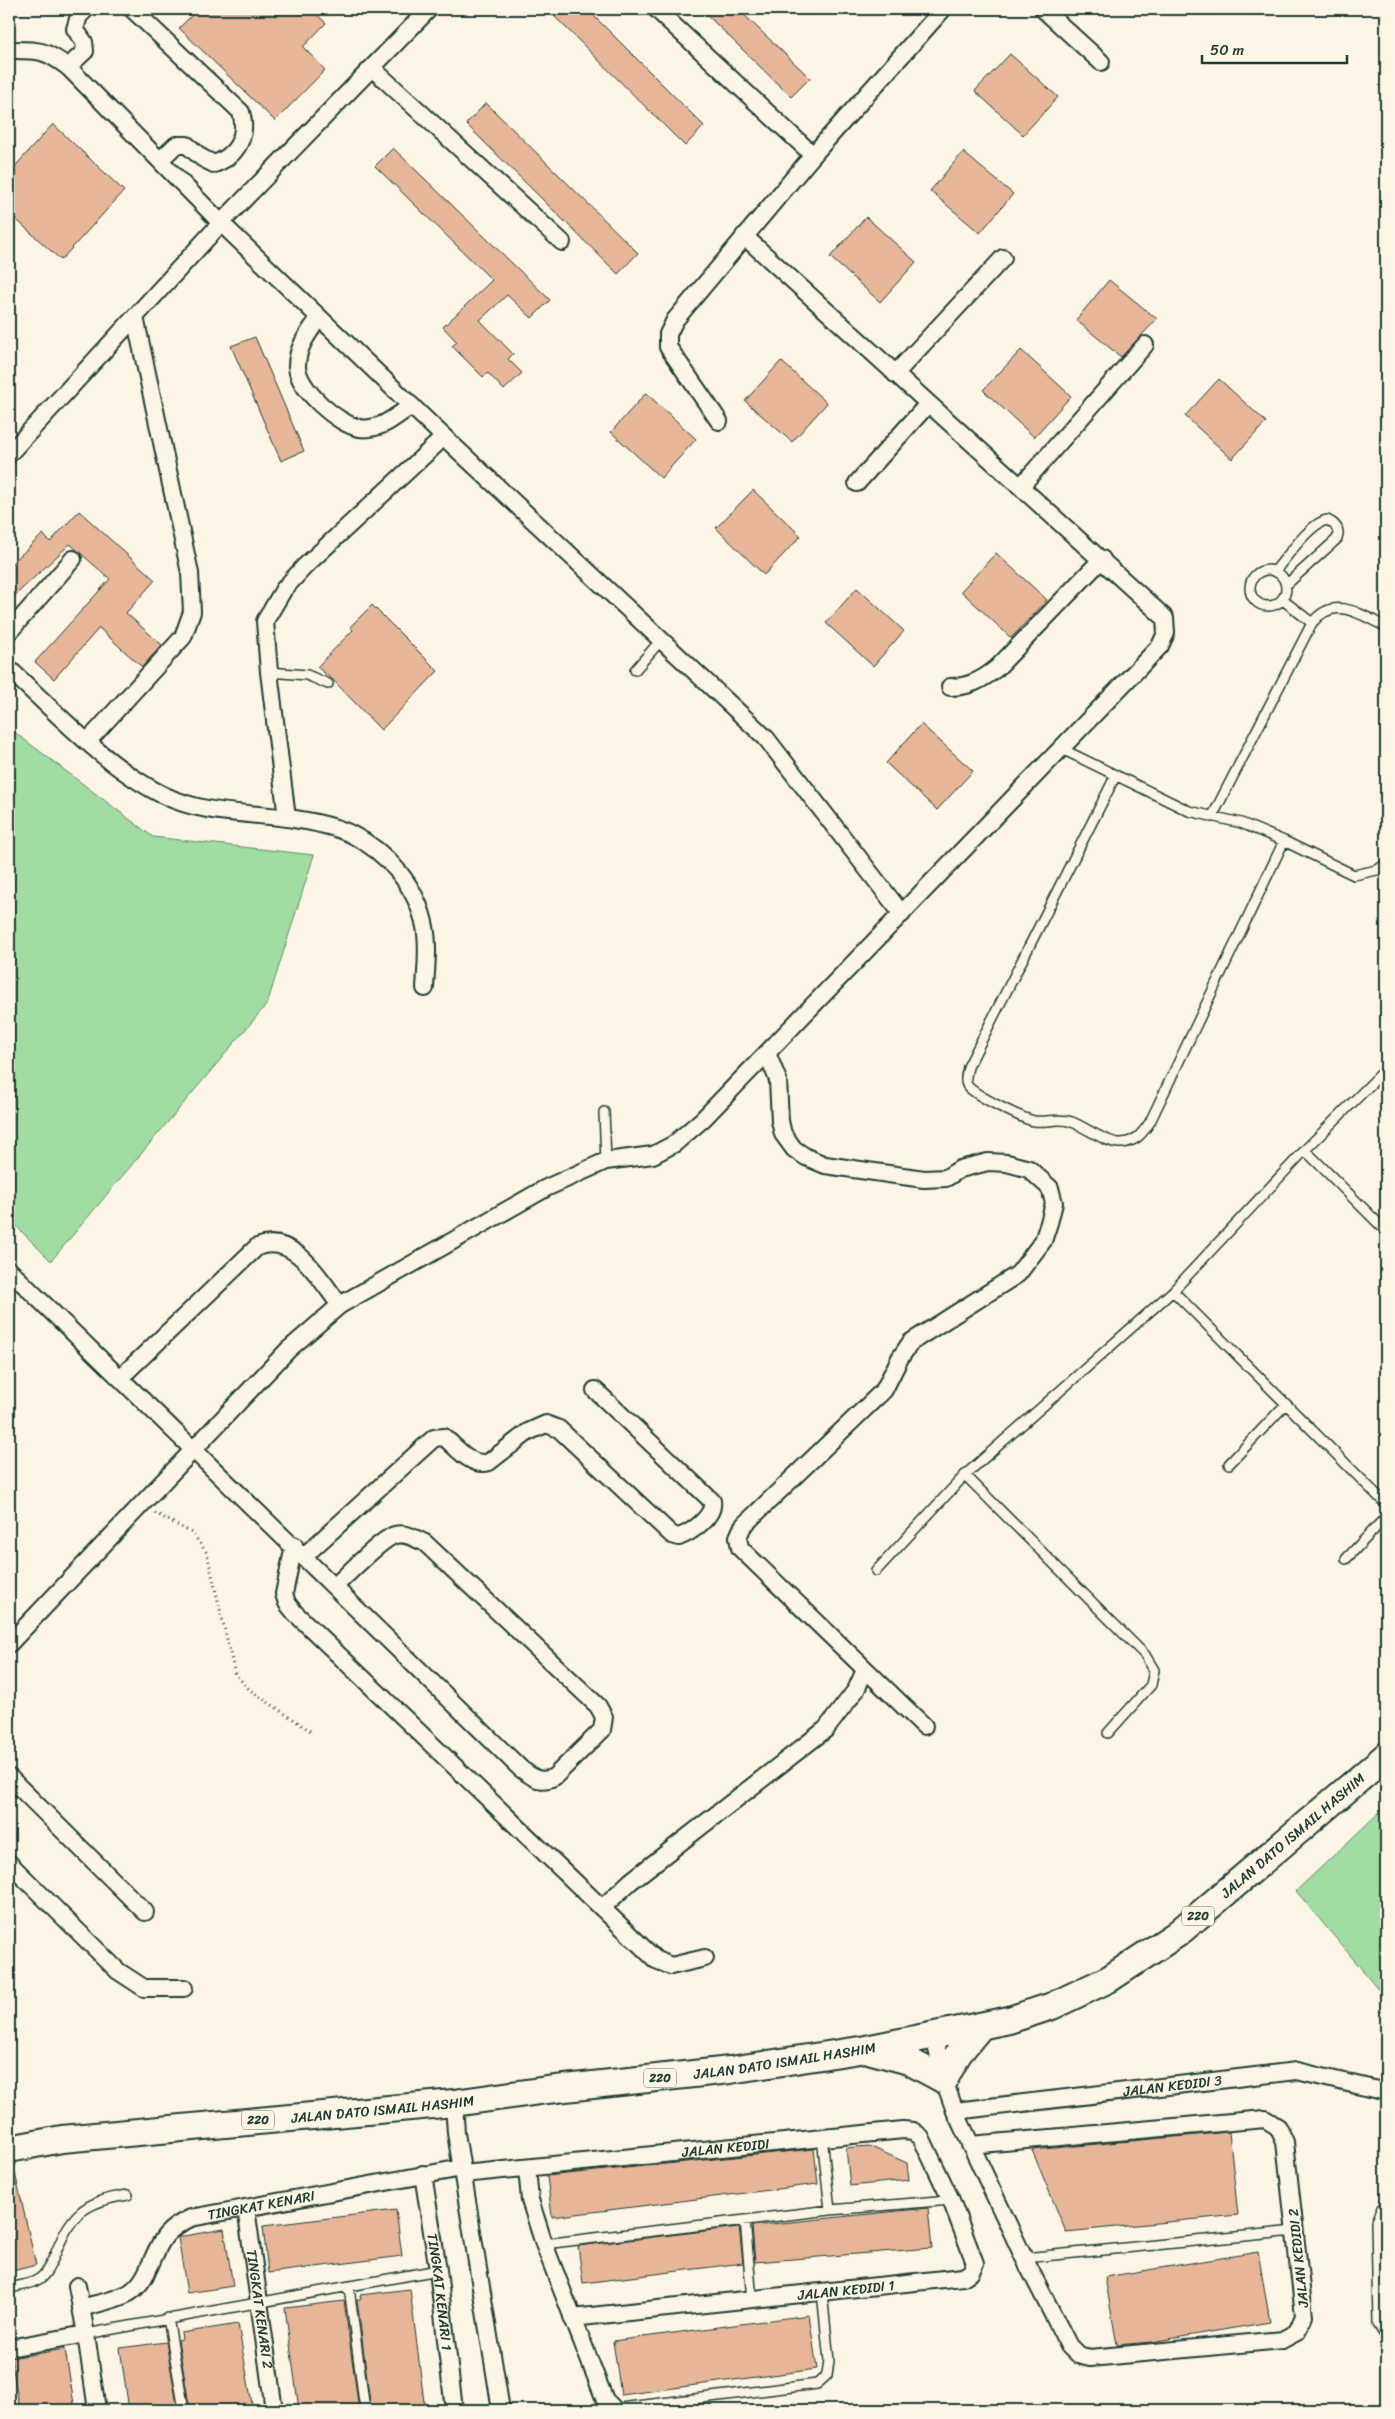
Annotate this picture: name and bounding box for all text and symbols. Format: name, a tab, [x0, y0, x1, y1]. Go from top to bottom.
scale bar	[1202, 32, 1348, 64]
text: 50 m	[1210, 37, 1245, 63]
street label: JALAN DATO ISMAIL HASHIM	[1214, 1766, 1372, 1906]
road number: 220	[1182, 1906, 1214, 1925]
street label: JALAN DATO ISMAIL HASHIM	[691, 2035, 879, 2087]
road number: 220	[644, 2068, 676, 2088]
street label: JALAN KEDIDI 3	[1121, 2068, 1224, 2104]
street label: JALAN DATO ISMAIL HASHIM	[289, 2088, 477, 2131]
road number: 220	[242, 2110, 274, 2130]
street label: JALAN KEDIDI	[680, 2131, 771, 2165]
street label: TINGKAT KENARI	[206, 2183, 318, 2228]
street label: JALAN KEDIDI 2	[1281, 2207, 1316, 2310]
street label: TINGKAT KENARI 1	[419, 2231, 459, 2352]
street label: TINGKAT KENARI 2	[239, 2248, 280, 2370]
street label: JALAN KEDIDI 1	[795, 2273, 896, 2308]

